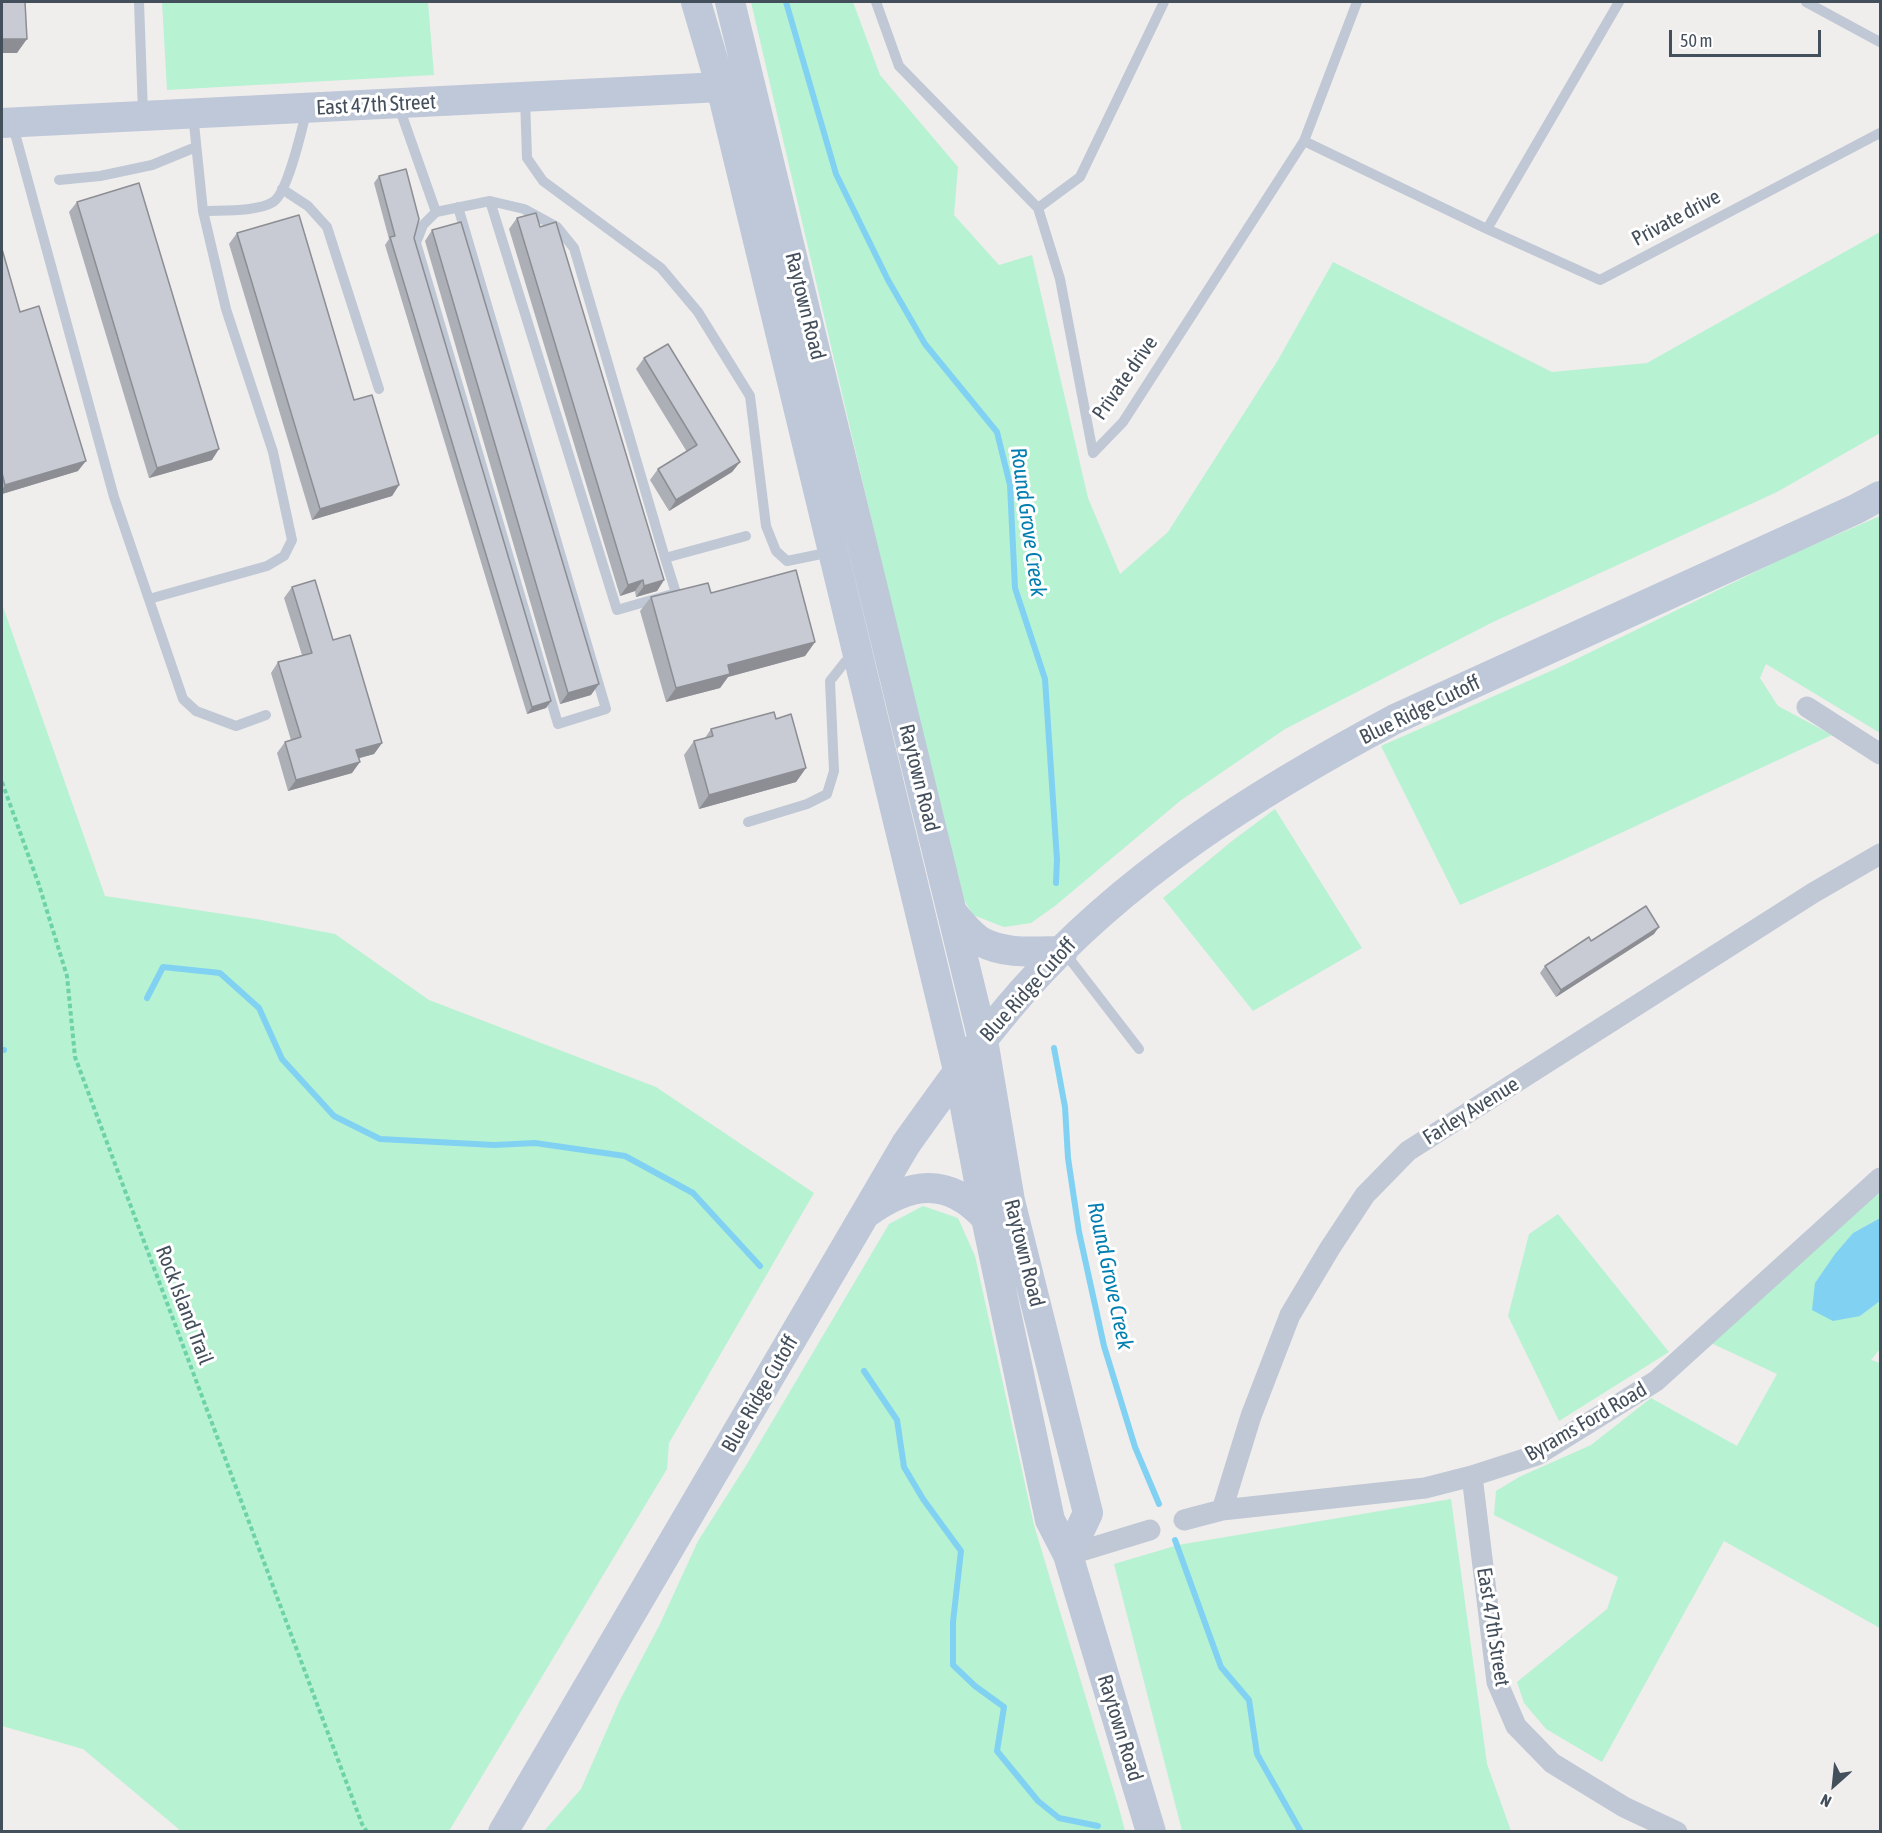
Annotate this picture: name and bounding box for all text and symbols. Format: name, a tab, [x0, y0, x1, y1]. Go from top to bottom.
scale bar	[1672, 18, 1824, 56]
text: 50 m	[1680, 30, 1712, 51]
street label: East 47th Street	[315, 89, 437, 121]
street label: Private drive	[1627, 184, 1725, 252]
street label: Raytown Road	[779, 250, 831, 362]
street label: Private drive	[1087, 331, 1163, 425]
water label: Round Grove Creek	[1004, 446, 1052, 598]
street label: Blue Ridge Cutoff	[1356, 670, 1484, 750]
street label: Raytown Road	[893, 722, 945, 834]
street label: Blue Ridge Cutoff	[975, 933, 1081, 1047]
street label: Farley Avenue	[1418, 1072, 1524, 1150]
street label: Raytown Road	[998, 1197, 1050, 1309]
water label: Round Grove Creek	[1081, 1200, 1139, 1352]
street label: Rock Island Trail	[150, 1242, 218, 1368]
street label: Blue Ridge Cutoff	[716, 1331, 804, 1457]
street label: Byrams Ford Road	[1521, 1377, 1651, 1467]
street label: East 47th Street	[1471, 1566, 1515, 1688]
street label: Raytown Road	[1092, 1672, 1148, 1784]
north arrow	[1804, 1755, 1864, 1815]
text: N	[1818, 1791, 1834, 1811]

